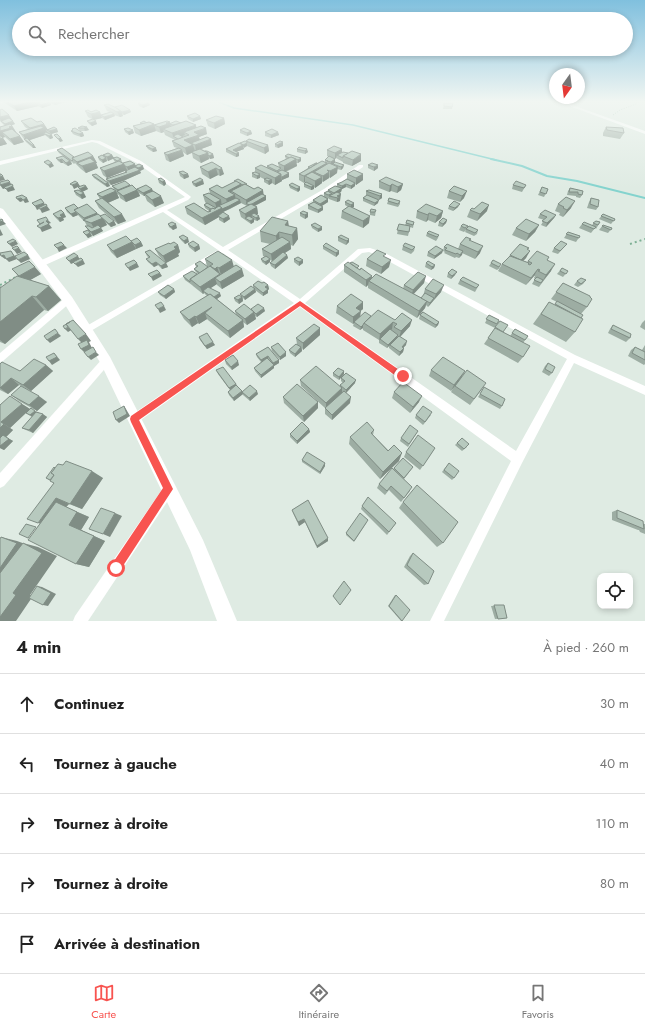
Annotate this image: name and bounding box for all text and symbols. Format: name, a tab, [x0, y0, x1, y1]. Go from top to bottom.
search box	[12, 12, 633, 56]
icon: search	[26, 23, 48, 45]
text: Rechercher	[58, 23, 130, 45]
north arrow	[549, 68, 585, 104]
route end	[394, 367, 412, 385]
route start	[107, 559, 125, 577]
map controls	[597, 573, 633, 609]
button: locate	[597, 573, 633, 609]
text: 4 min	[16, 635, 61, 659]
text: À pied · 260 m	[543, 638, 629, 657]
icon: ahead	[16, 693, 38, 715]
text: Continuez	[54, 693, 124, 715]
text: 30 m	[600, 694, 629, 713]
icon: left	[16, 753, 38, 775]
text: Tournez à gauche	[54, 753, 177, 775]
text: 40 m	[600, 754, 629, 773]
icon: right	[16, 813, 38, 835]
text: Tournez à droite	[54, 813, 168, 835]
text: 110 m	[595, 814, 629, 833]
icon: right	[16, 873, 38, 895]
text: Tournez à droite	[54, 873, 168, 895]
text: 80 m	[600, 874, 629, 893]
icon: arrive	[16, 933, 38, 955]
text: Arrivée à destination	[54, 933, 200, 955]
tab: Carte	[91, 982, 116, 1022]
tab: Itinéraire	[298, 982, 339, 1022]
tab: Favoris	[522, 982, 554, 1022]

